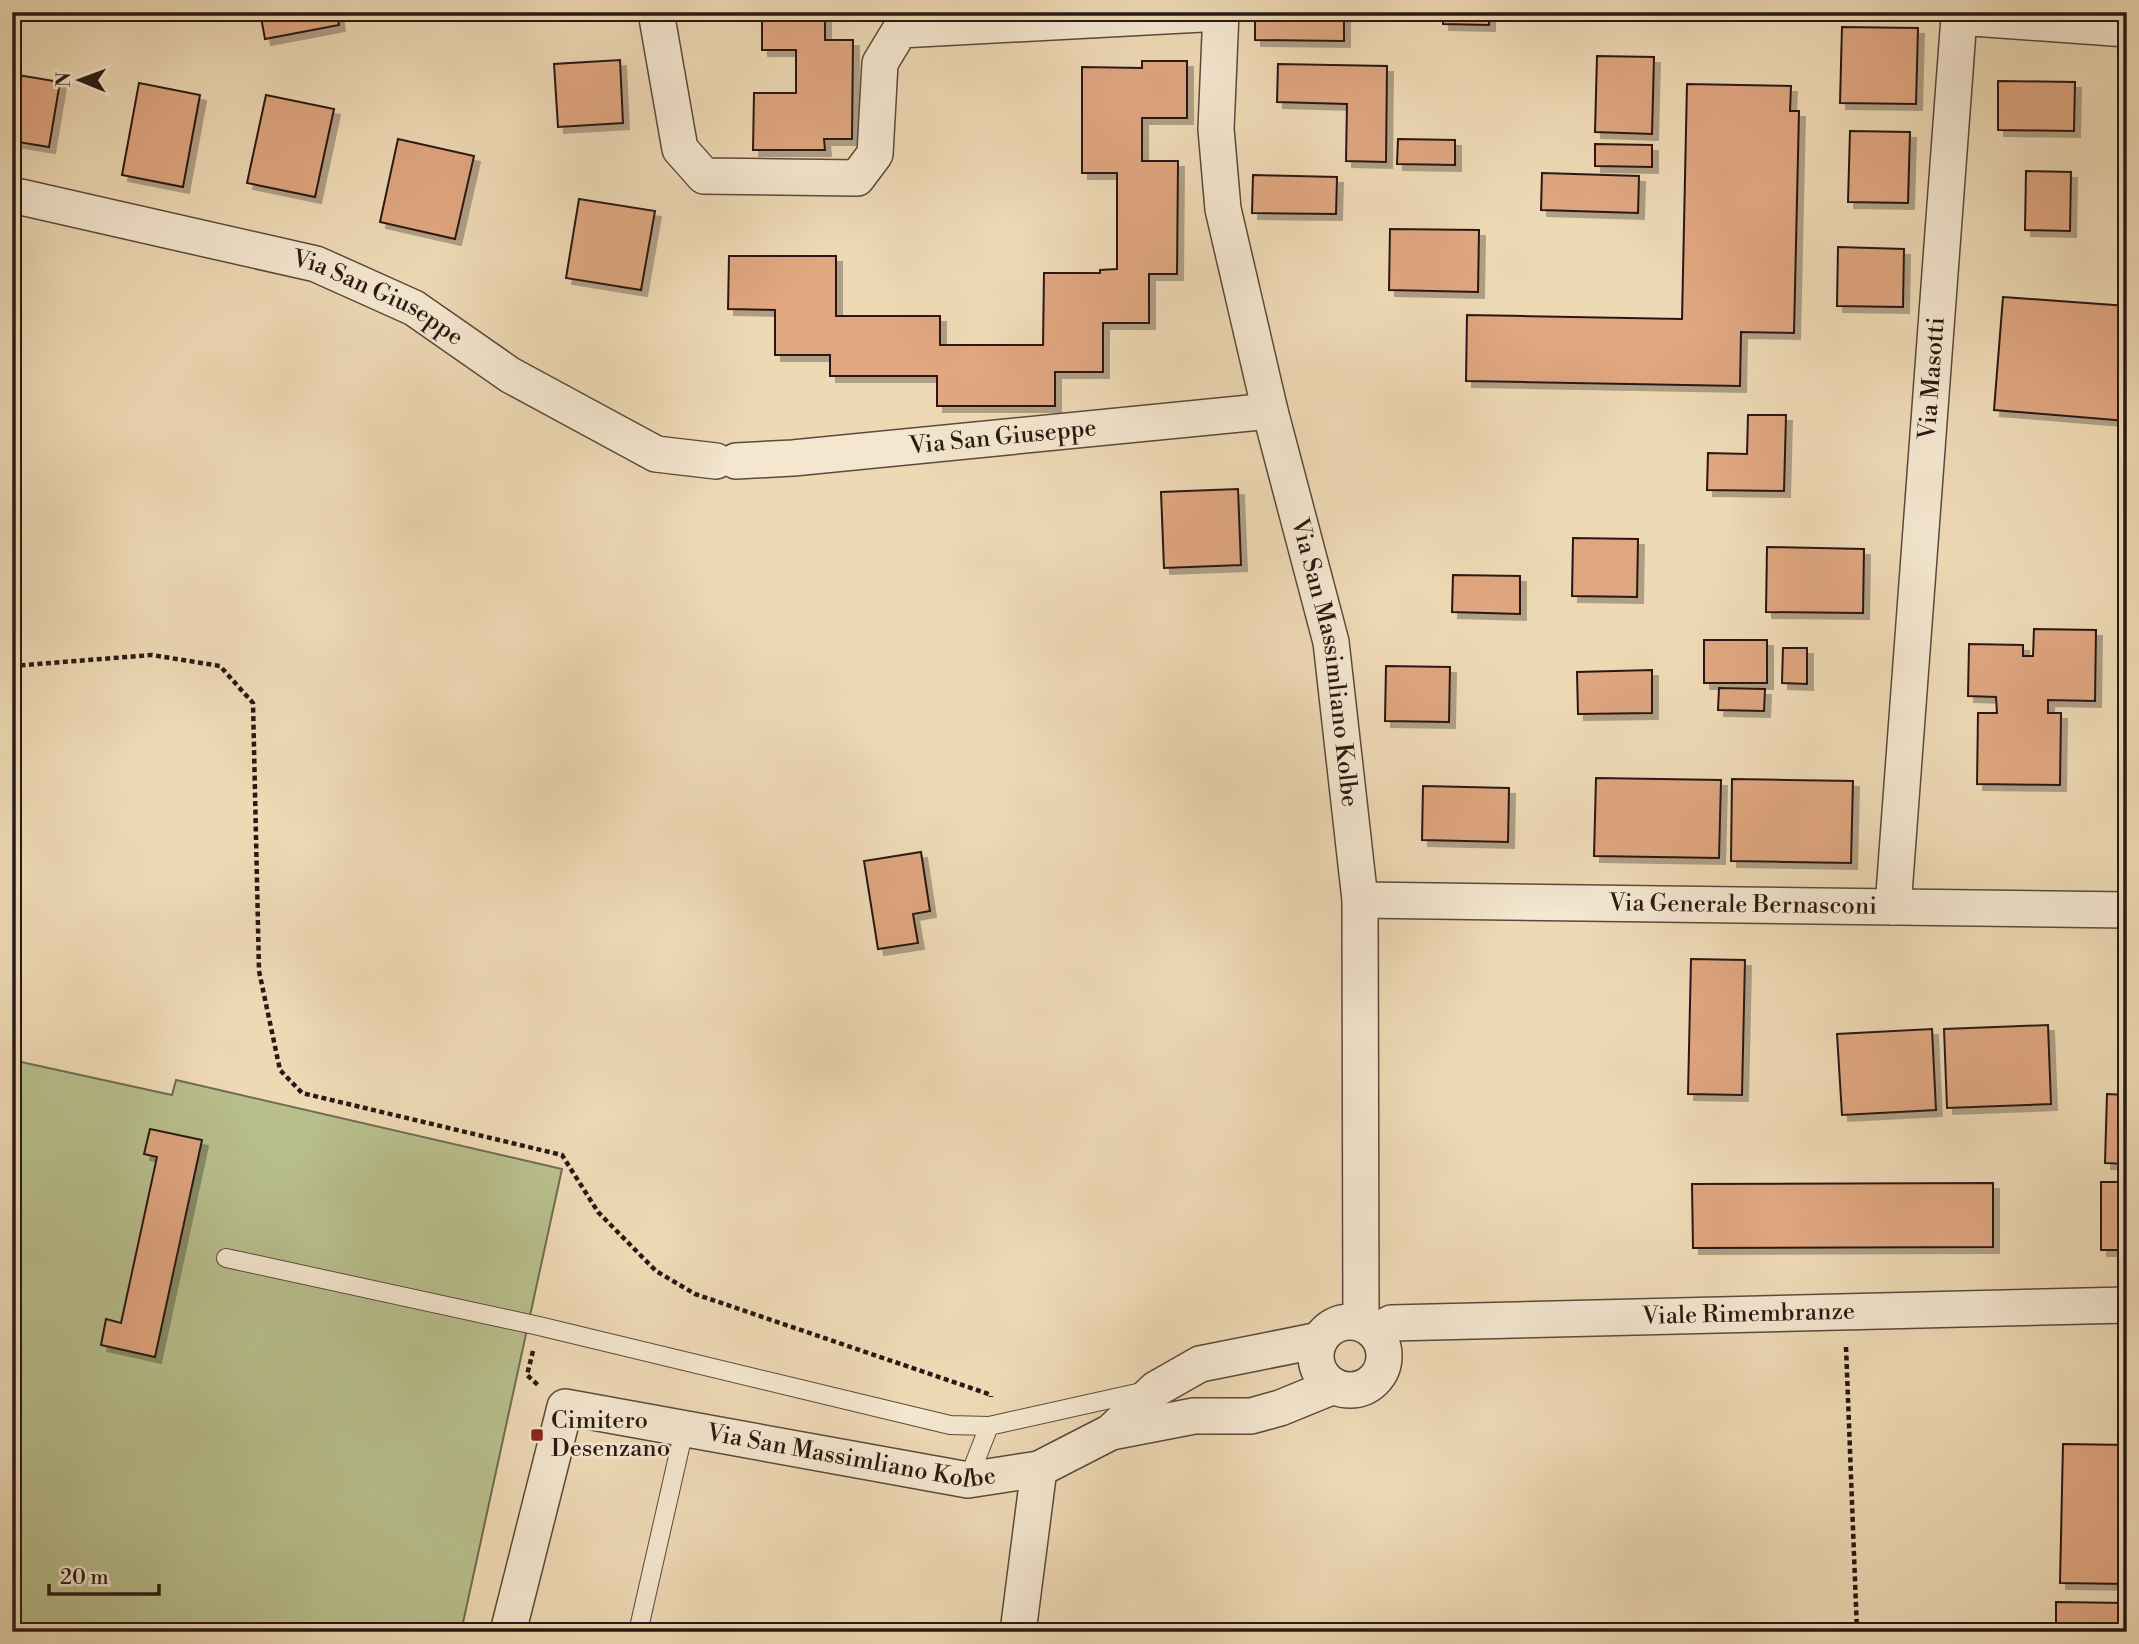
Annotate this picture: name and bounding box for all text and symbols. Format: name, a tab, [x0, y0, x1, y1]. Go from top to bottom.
north arrow	[46, 46, 116, 116]
text: N	[52, 72, 76, 87]
street label: Via San Giuseppe	[289, 244, 469, 353]
street label: Via Masotti	[1913, 316, 1952, 442]
street label: Via San Giuseppe	[907, 413, 1098, 462]
street label: Via San Massimliano Kolbe	[1284, 514, 1364, 808]
street label: Via Generale Bernasconi	[1608, 888, 1877, 922]
street label: Viale Rimembranze	[1641, 1297, 1855, 1332]
place label: Cimitero Desenzano	[551, 1406, 670, 1464]
street label: Via San Massimliano Kolbe	[703, 1418, 998, 1495]
marker: Cimitero Desenzano	[529, 1427, 545, 1443]
scale bar	[49, 1553, 159, 1597]
text: 20 m	[60, 1565, 109, 1591]

